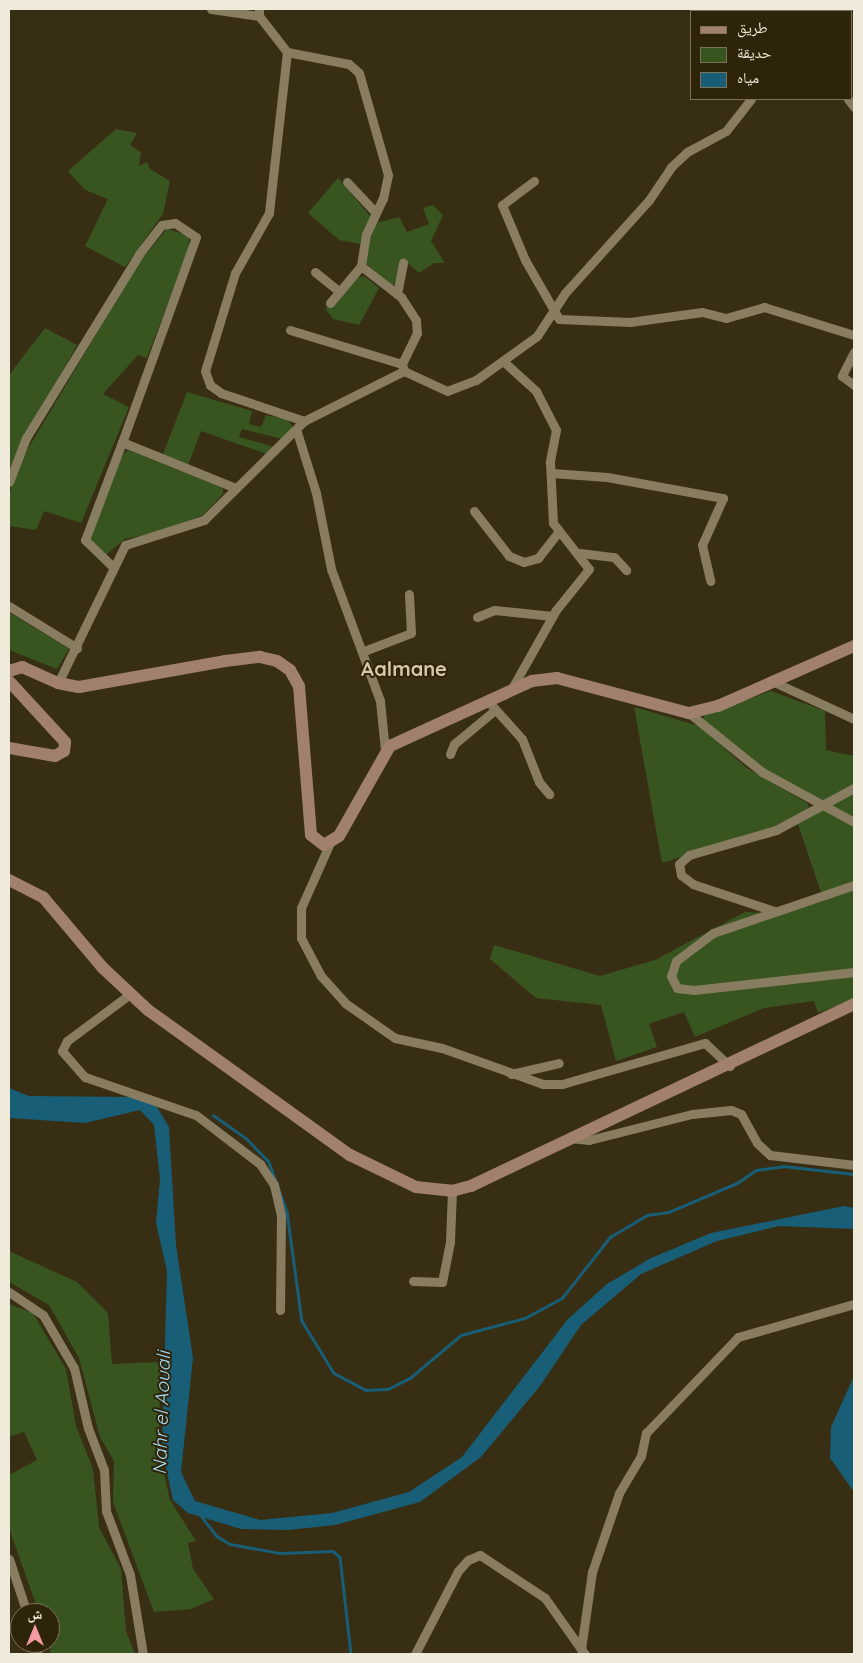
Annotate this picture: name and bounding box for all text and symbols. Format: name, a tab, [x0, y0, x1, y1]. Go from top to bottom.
legend	[690, 10, 853, 100]
text: طريق	[737, 18, 768, 37]
text: حديقة	[737, 43, 771, 62]
text: مياه	[737, 68, 759, 87]
district label: Aalmane	[361, 656, 447, 680]
water label: Nahr el Aouali	[148, 1351, 176, 1475]
north arrow	[10, 1603, 60, 1653]
text: ش	[28, 1605, 42, 1623]

